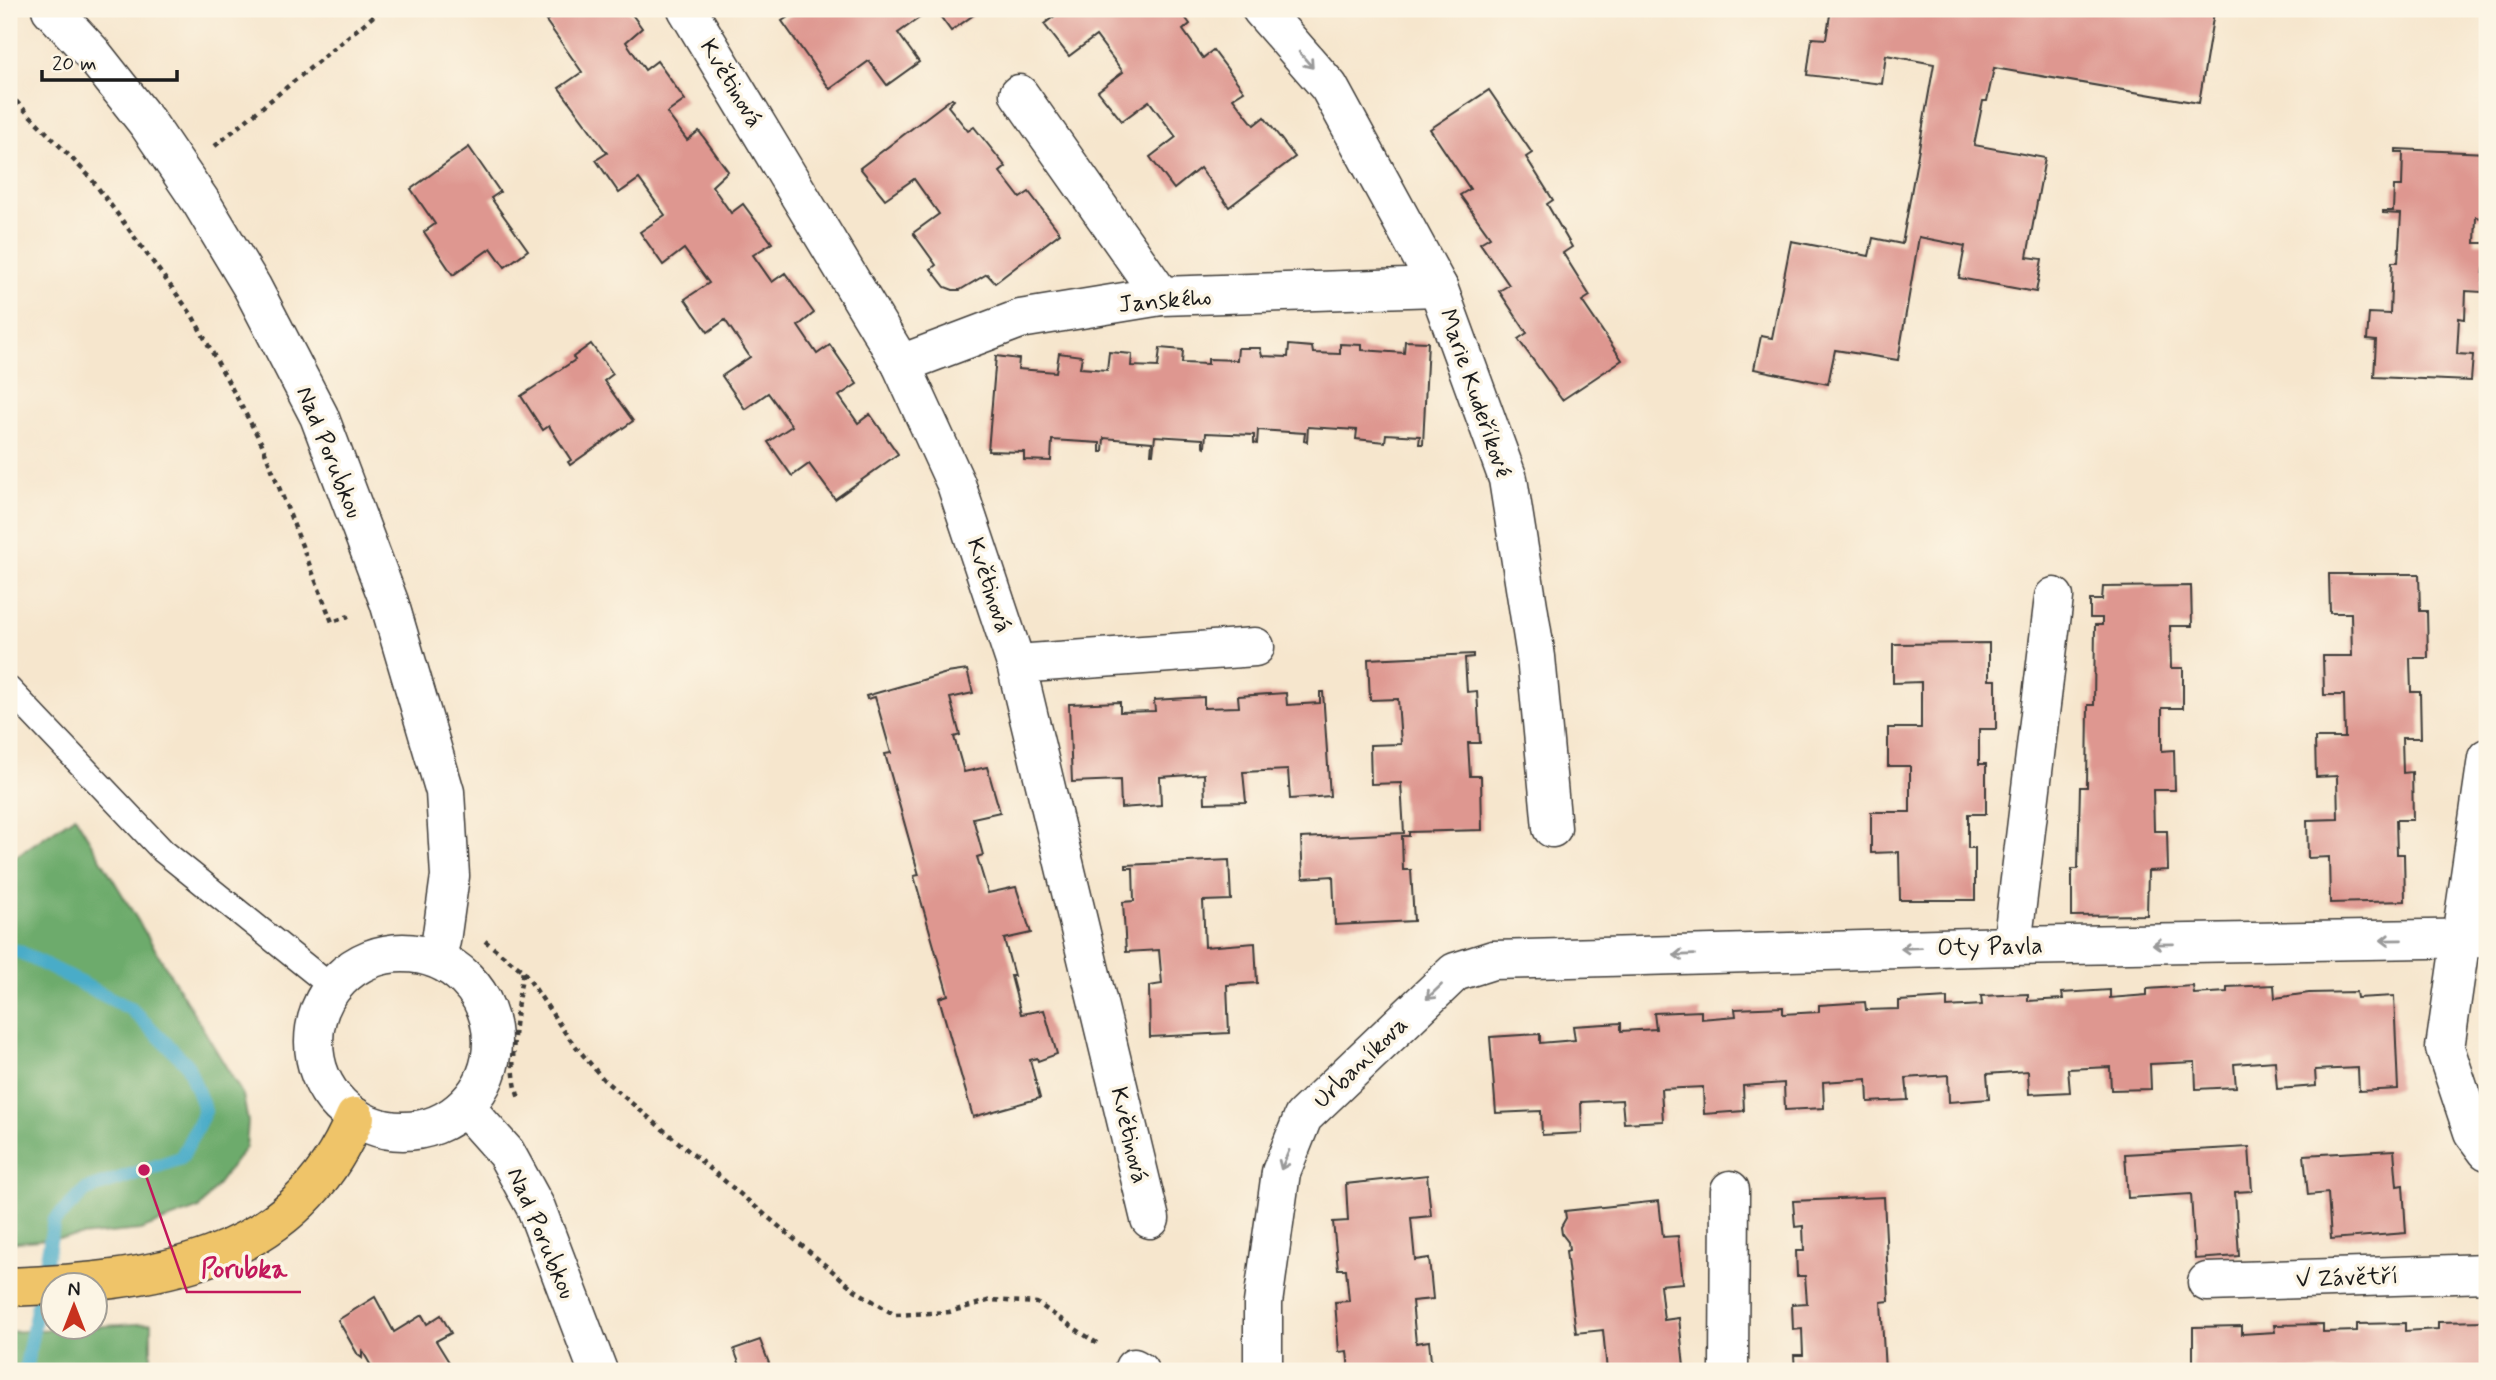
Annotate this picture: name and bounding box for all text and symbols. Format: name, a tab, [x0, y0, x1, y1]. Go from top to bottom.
street label: Květinová	[692, 34, 769, 134]
scale bar	[42, 38, 177, 82]
text: 20 m	[52, 50, 97, 78]
one-way arrow	[1298, 51, 1314, 69]
street label: Janského	[1117, 282, 1213, 321]
street label: Marie Kudeříkové	[1431, 305, 1518, 482]
street label: Nad Porubkou	[288, 382, 369, 523]
street label: Květinová	[959, 534, 1018, 637]
street label: Oty Pavla	[1937, 931, 2043, 964]
one-way arrow	[2379, 934, 2402, 947]
one-way arrow	[2152, 937, 2175, 950]
one-way arrow	[1900, 942, 1923, 955]
one-way arrow	[1673, 948, 1696, 961]
one-way arrow	[1426, 983, 1443, 1000]
street label: Urbaníkova	[1307, 1010, 1415, 1116]
street label: Květinová	[1102, 1084, 1155, 1187]
one-way arrow	[1278, 1148, 1291, 1170]
street label: Nad Porubkou	[499, 1163, 582, 1304]
callout: Porubka	[187, 1245, 301, 1292]
text: Porubka	[201, 1253, 288, 1287]
street label: V Závětří	[2295, 1261, 2399, 1296]
north arrow	[38, 1272, 108, 1342]
text: N	[68, 1278, 80, 1303]

